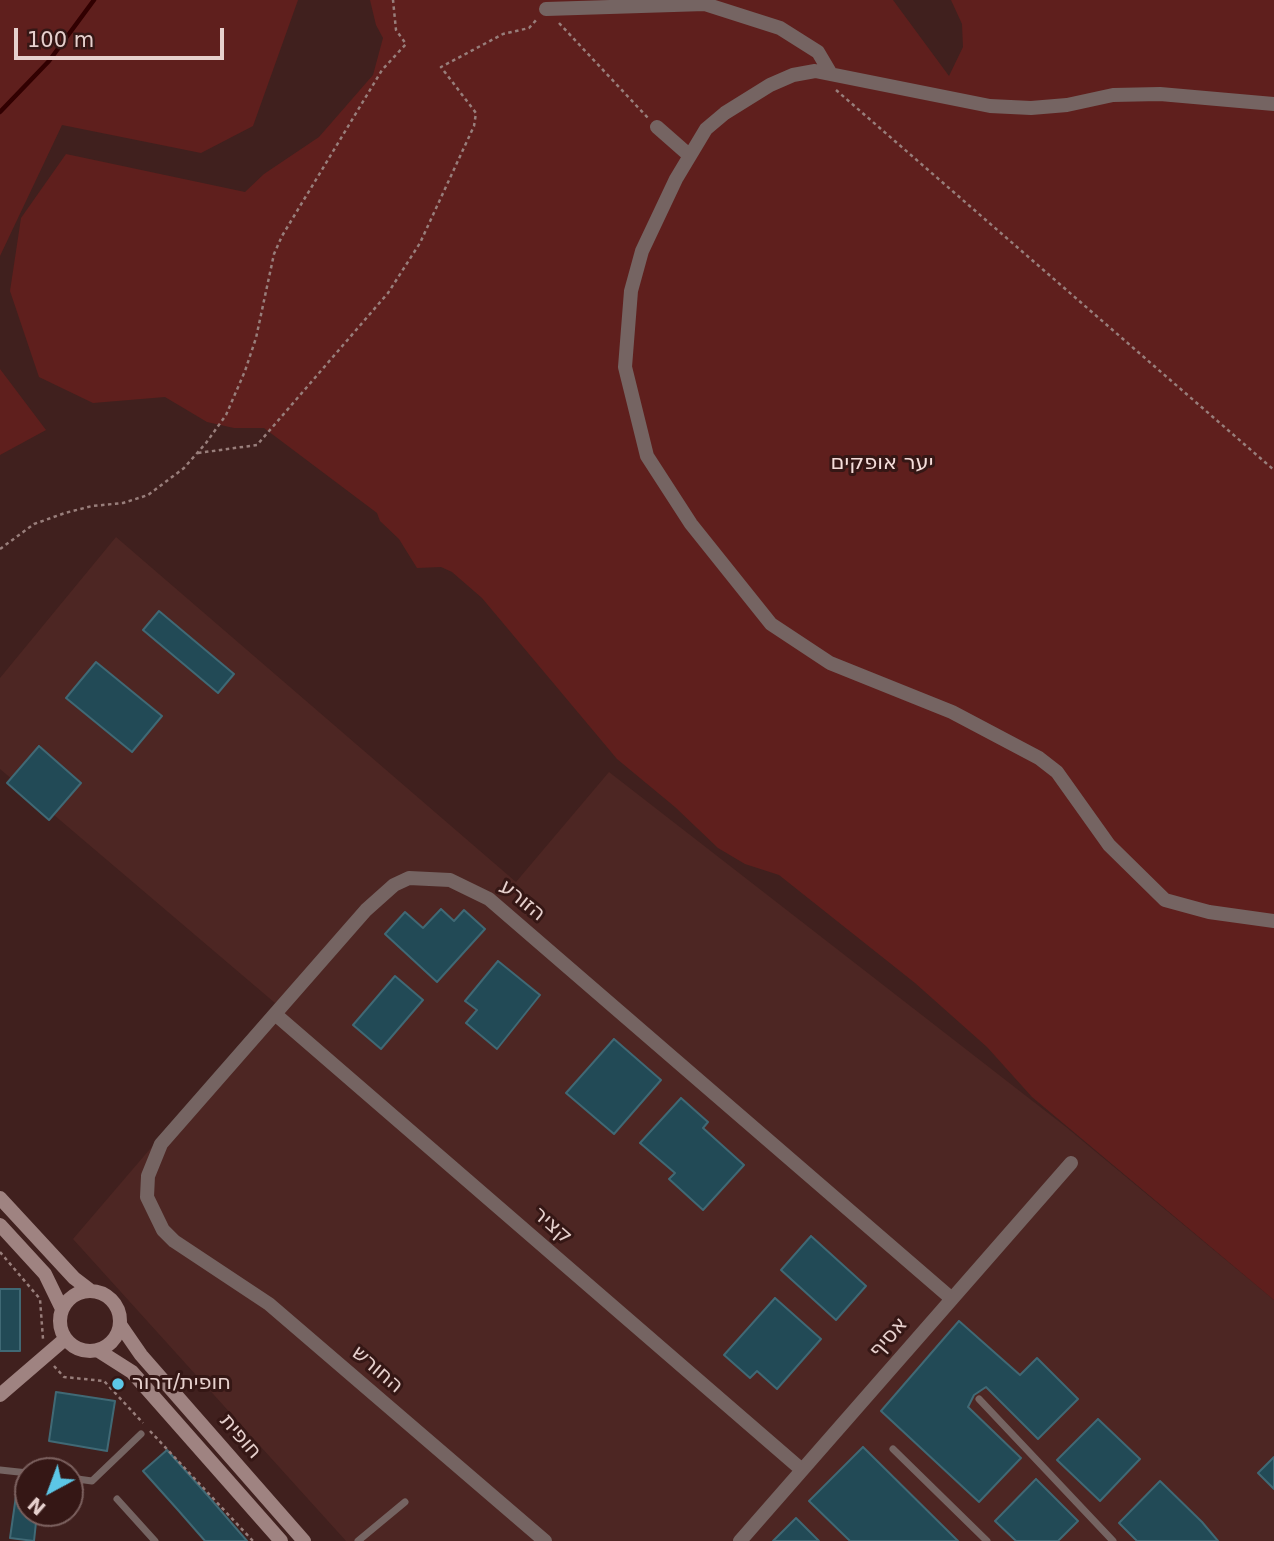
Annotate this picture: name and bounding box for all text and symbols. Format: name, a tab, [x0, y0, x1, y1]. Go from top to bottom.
scale bar	[18, 14, 228, 58]
text: 100 m	[27, 28, 94, 52]
park label: יער אופקים	[831, 451, 933, 477]
street label: הזורע	[494, 875, 550, 927]
street label: קציר	[527, 1202, 577, 1250]
street label: אסיף	[864, 1312, 914, 1364]
street label: החורש	[346, 1341, 408, 1399]
place label: חופית/דרור	[132, 1371, 231, 1397]
marker: חופית/דרור	[110, 1376, 126, 1392]
street label: חופית	[214, 1409, 266, 1465]
north arrow	[14, 1457, 84, 1527]
text: N	[23, 1493, 50, 1520]

